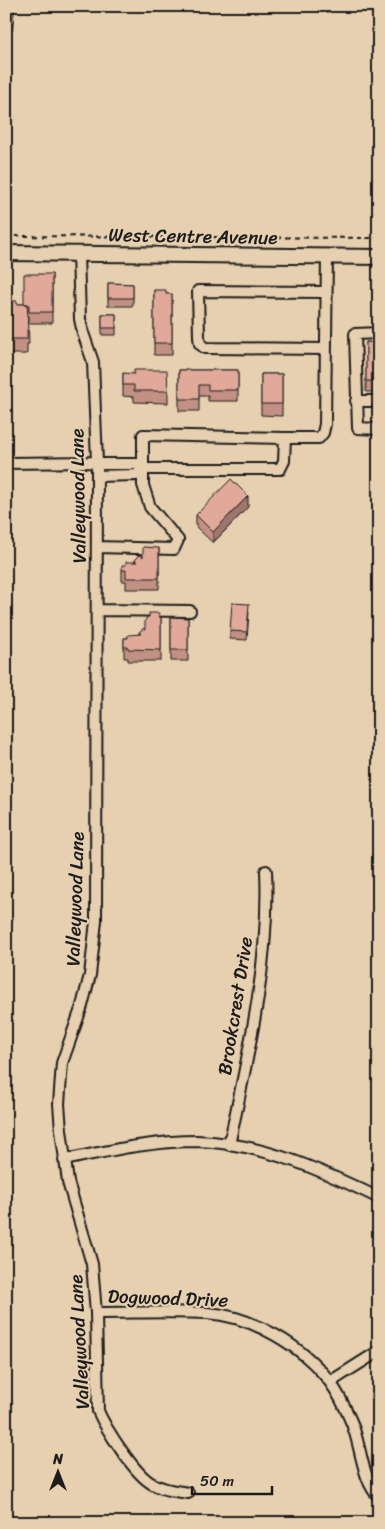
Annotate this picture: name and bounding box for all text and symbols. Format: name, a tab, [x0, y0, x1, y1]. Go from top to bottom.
street label: West Centre Avenue	[108, 218, 278, 254]
street label: Valleywood Lane	[60, 428, 96, 564]
street label: Valleywood Lane	[56, 831, 94, 967]
street label: Brookcrest Drive	[208, 934, 262, 1078]
street label: Valleywood Lane	[59, 1274, 99, 1410]
street label: Dogwood Drive	[107, 1279, 229, 1317]
north arrow	[32, 1446, 82, 1496]
text: N	[52, 1447, 63, 1472]
scale bar	[192, 1464, 272, 1496]
text: 50 m	[200, 1468, 235, 1494]

